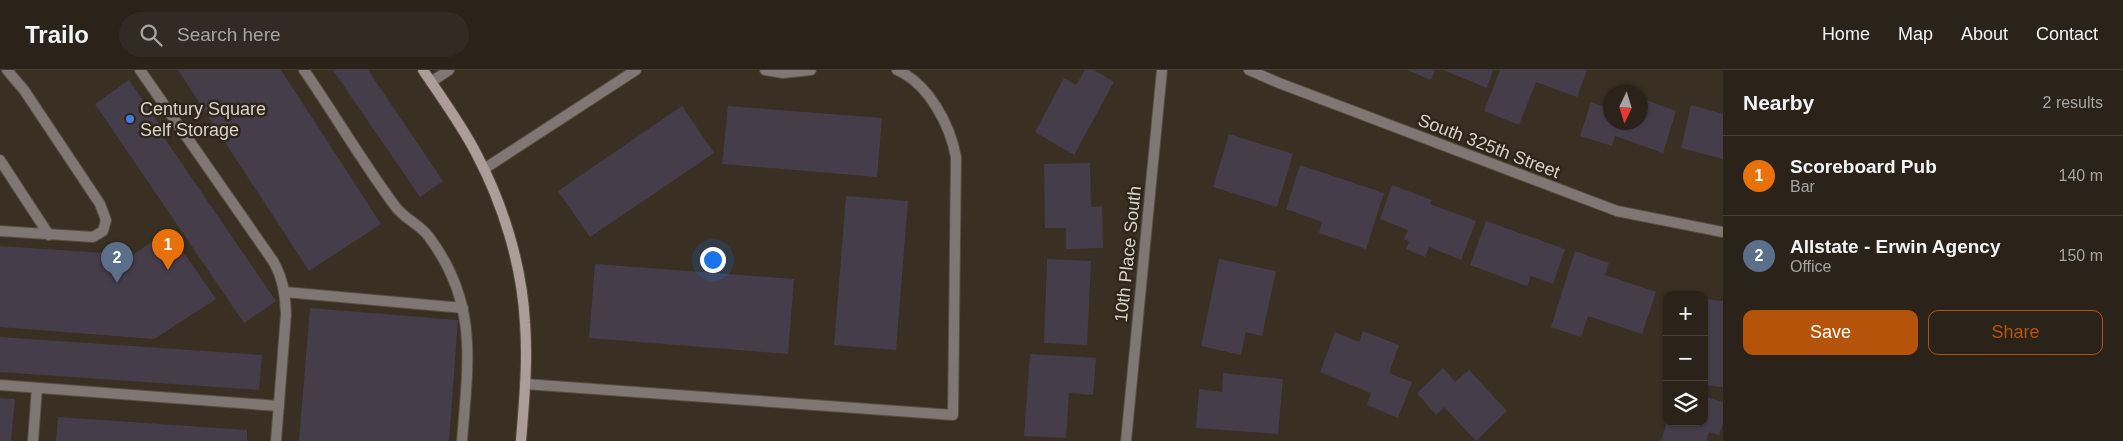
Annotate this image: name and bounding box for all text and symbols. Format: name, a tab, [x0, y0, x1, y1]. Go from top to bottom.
search box	[119, 12, 469, 57]
text: Trailo	[25, 21, 89, 48]
icon: search	[137, 21, 165, 49]
text: Search here	[177, 24, 281, 45]
text: Home	[1822, 24, 1870, 44]
text: Map	[1898, 24, 1933, 44]
text: About	[1961, 24, 2008, 44]
text: Contact	[2036, 24, 2098, 44]
north arrow	[1603, 85, 1648, 130]
text: Nearby	[1743, 91, 1814, 114]
text: 2 results	[2043, 94, 2103, 111]
place label: Century Square Self Storage	[140, 99, 266, 140]
street label: South 325th Street	[1415, 110, 1563, 182]
marker: Century Square Self Storage	[124, 113, 136, 125]
text: Scoreboard Pub	[1790, 156, 1937, 177]
text: 1	[1755, 167, 1763, 184]
text: 140 m	[2059, 167, 2103, 184]
text: Bar	[1790, 178, 1815, 195]
street label: 10th Place South	[1111, 185, 1145, 323]
pin: 1	[152, 229, 184, 270]
text: Allstate - Erwin Agency	[1790, 236, 2000, 257]
pin: 2	[101, 242, 133, 283]
your location	[700, 247, 726, 273]
text: 2	[1755, 247, 1763, 264]
text: 150 m	[2059, 247, 2103, 264]
text: Office	[1790, 258, 1832, 275]
map controls	[1663, 291, 1708, 426]
button: +	[1663, 291, 1708, 336]
button: Save	[1743, 310, 1918, 355]
button: Share	[1928, 310, 2103, 355]
button: −	[1663, 336, 1708, 381]
button: layers	[1663, 381, 1708, 426]

